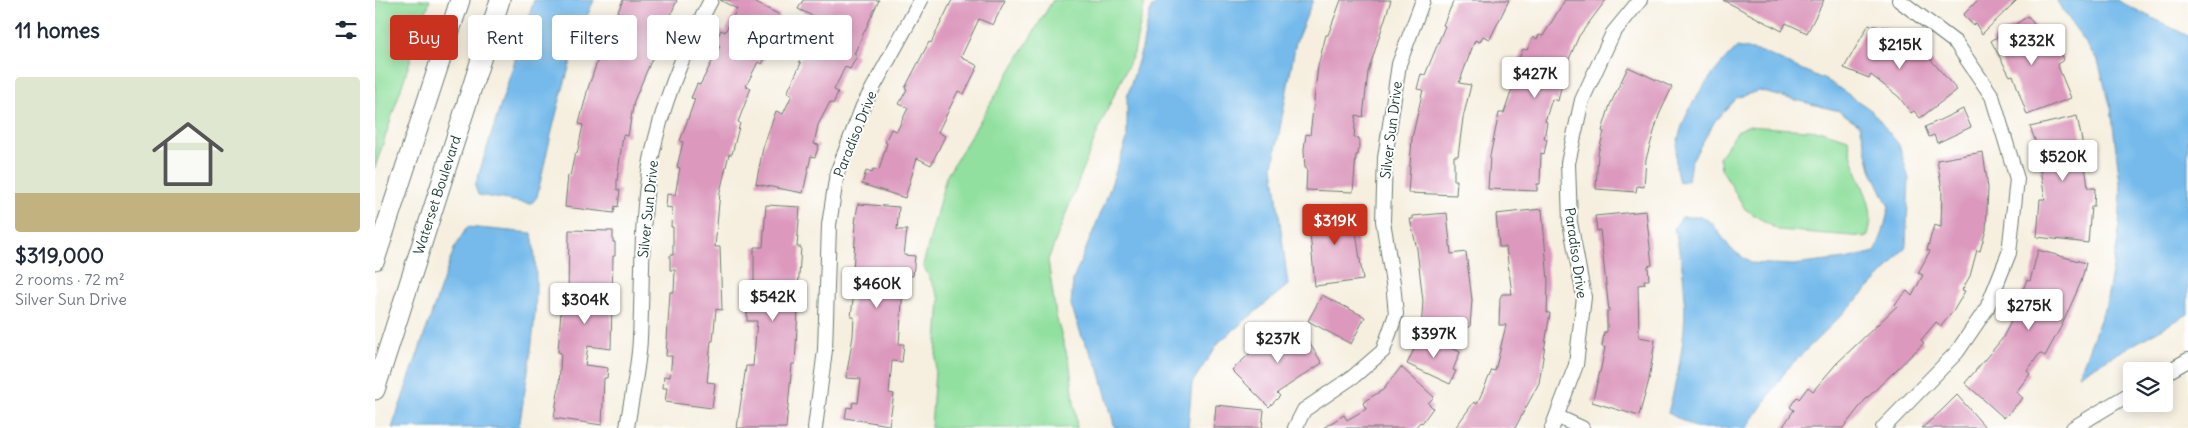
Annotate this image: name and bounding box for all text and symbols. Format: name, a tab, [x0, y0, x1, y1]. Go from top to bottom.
chip: Buy	[390, 15, 458, 60]
chip: Rent	[468, 15, 542, 60]
chip: Filters	[552, 15, 637, 60]
chip: New	[647, 15, 719, 60]
chip: Apartment	[729, 15, 852, 60]
icon: filters	[332, 16, 360, 44]
text: 11 homes	[15, 17, 100, 44]
pin: $232K	[1997, 23, 2067, 66]
pin: $215K	[1865, 28, 1935, 70]
text: $232K	[2009, 30, 2055, 50]
text: $215K	[1878, 34, 1922, 54]
pin: $427K	[1500, 56, 1570, 99]
text: $427K	[1513, 63, 1557, 83]
street label: Silver Sun Drive	[1376, 80, 1406, 180]
street label: Paradiso Drive	[829, 88, 881, 180]
icon: home	[143, 109, 233, 199]
street label: Waterset Boulevard	[409, 133, 465, 257]
pin: $520K	[2028, 140, 2098, 182]
text: $520K	[2039, 146, 2087, 166]
street label: Silver Sun Drive	[634, 159, 662, 259]
pin: $319K	[1300, 204, 1370, 246]
street label: Paradiso Drive	[1561, 206, 1591, 300]
text: $319K	[1313, 210, 1357, 230]
text: $319,000	[15, 242, 104, 269]
pin: $460K	[842, 266, 912, 309]
text: 2 rooms · 72 m²	[15, 269, 125, 289]
text: $460K	[853, 273, 901, 293]
pin: $542K	[738, 280, 808, 322]
pin: $304K	[550, 282, 620, 325]
text: $542K	[750, 286, 796, 306]
pin: $275K	[1994, 288, 2064, 331]
text: Silver Sun Drive	[15, 289, 127, 309]
text: $304K	[561, 289, 609, 309]
text: $275K	[2007, 295, 2051, 315]
pin: $397K	[1399, 316, 1469, 359]
pin: $237K	[1243, 322, 1313, 364]
text: $397K	[1412, 323, 1456, 343]
text: $237K	[1256, 328, 1300, 348]
map controls	[2123, 362, 2173, 412]
button: layers	[2123, 362, 2173, 412]

